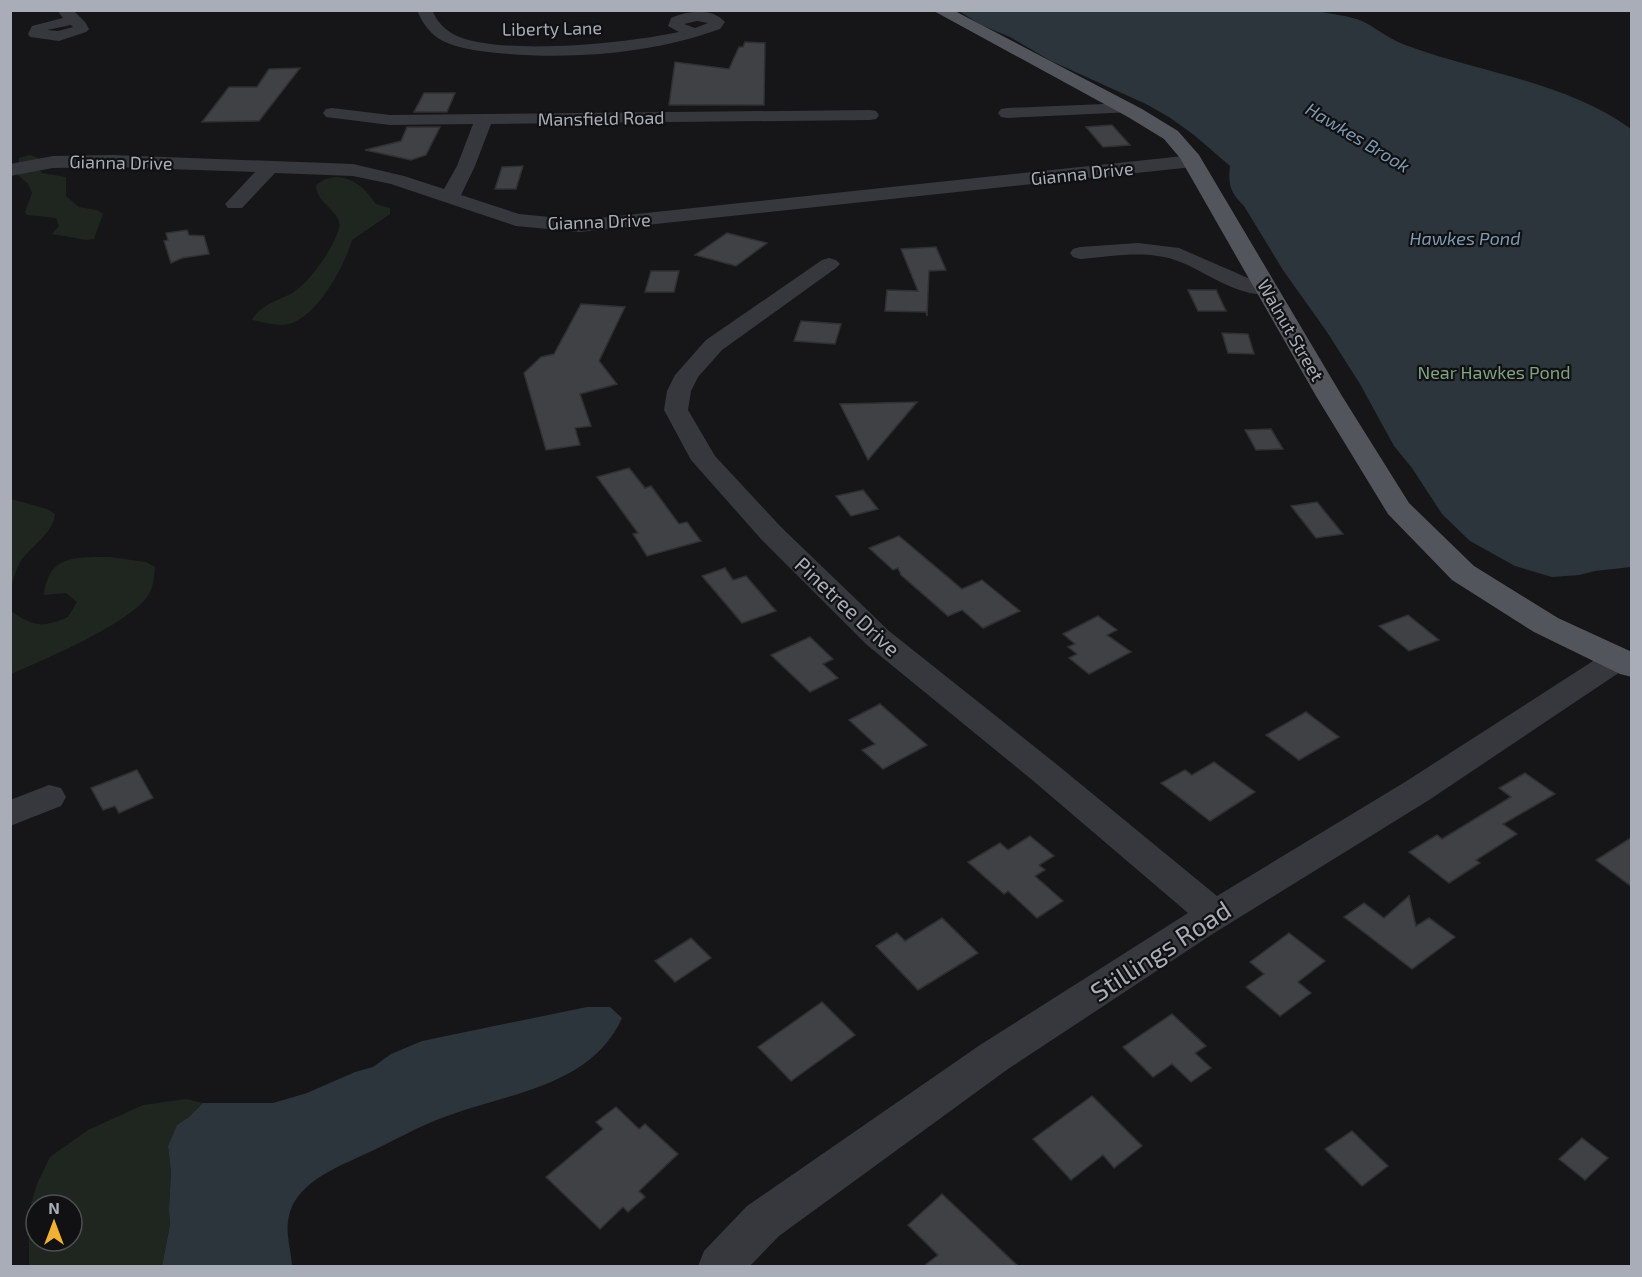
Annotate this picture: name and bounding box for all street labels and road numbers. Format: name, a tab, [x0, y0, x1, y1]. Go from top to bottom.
street label: Liberty Lane	[502, 16, 602, 40]
street label: Mansfield Road	[537, 106, 665, 130]
street label: Gianna Drive	[69, 150, 173, 174]
street label: Gianna Drive	[1030, 157, 1134, 189]
street label: Gianna Drive	[547, 208, 651, 234]
street label: Walnut Street	[1253, 275, 1329, 385]
street label: Pinetree Drive	[790, 551, 906, 661]
street label: Stillings Road	[1084, 893, 1236, 1007]

